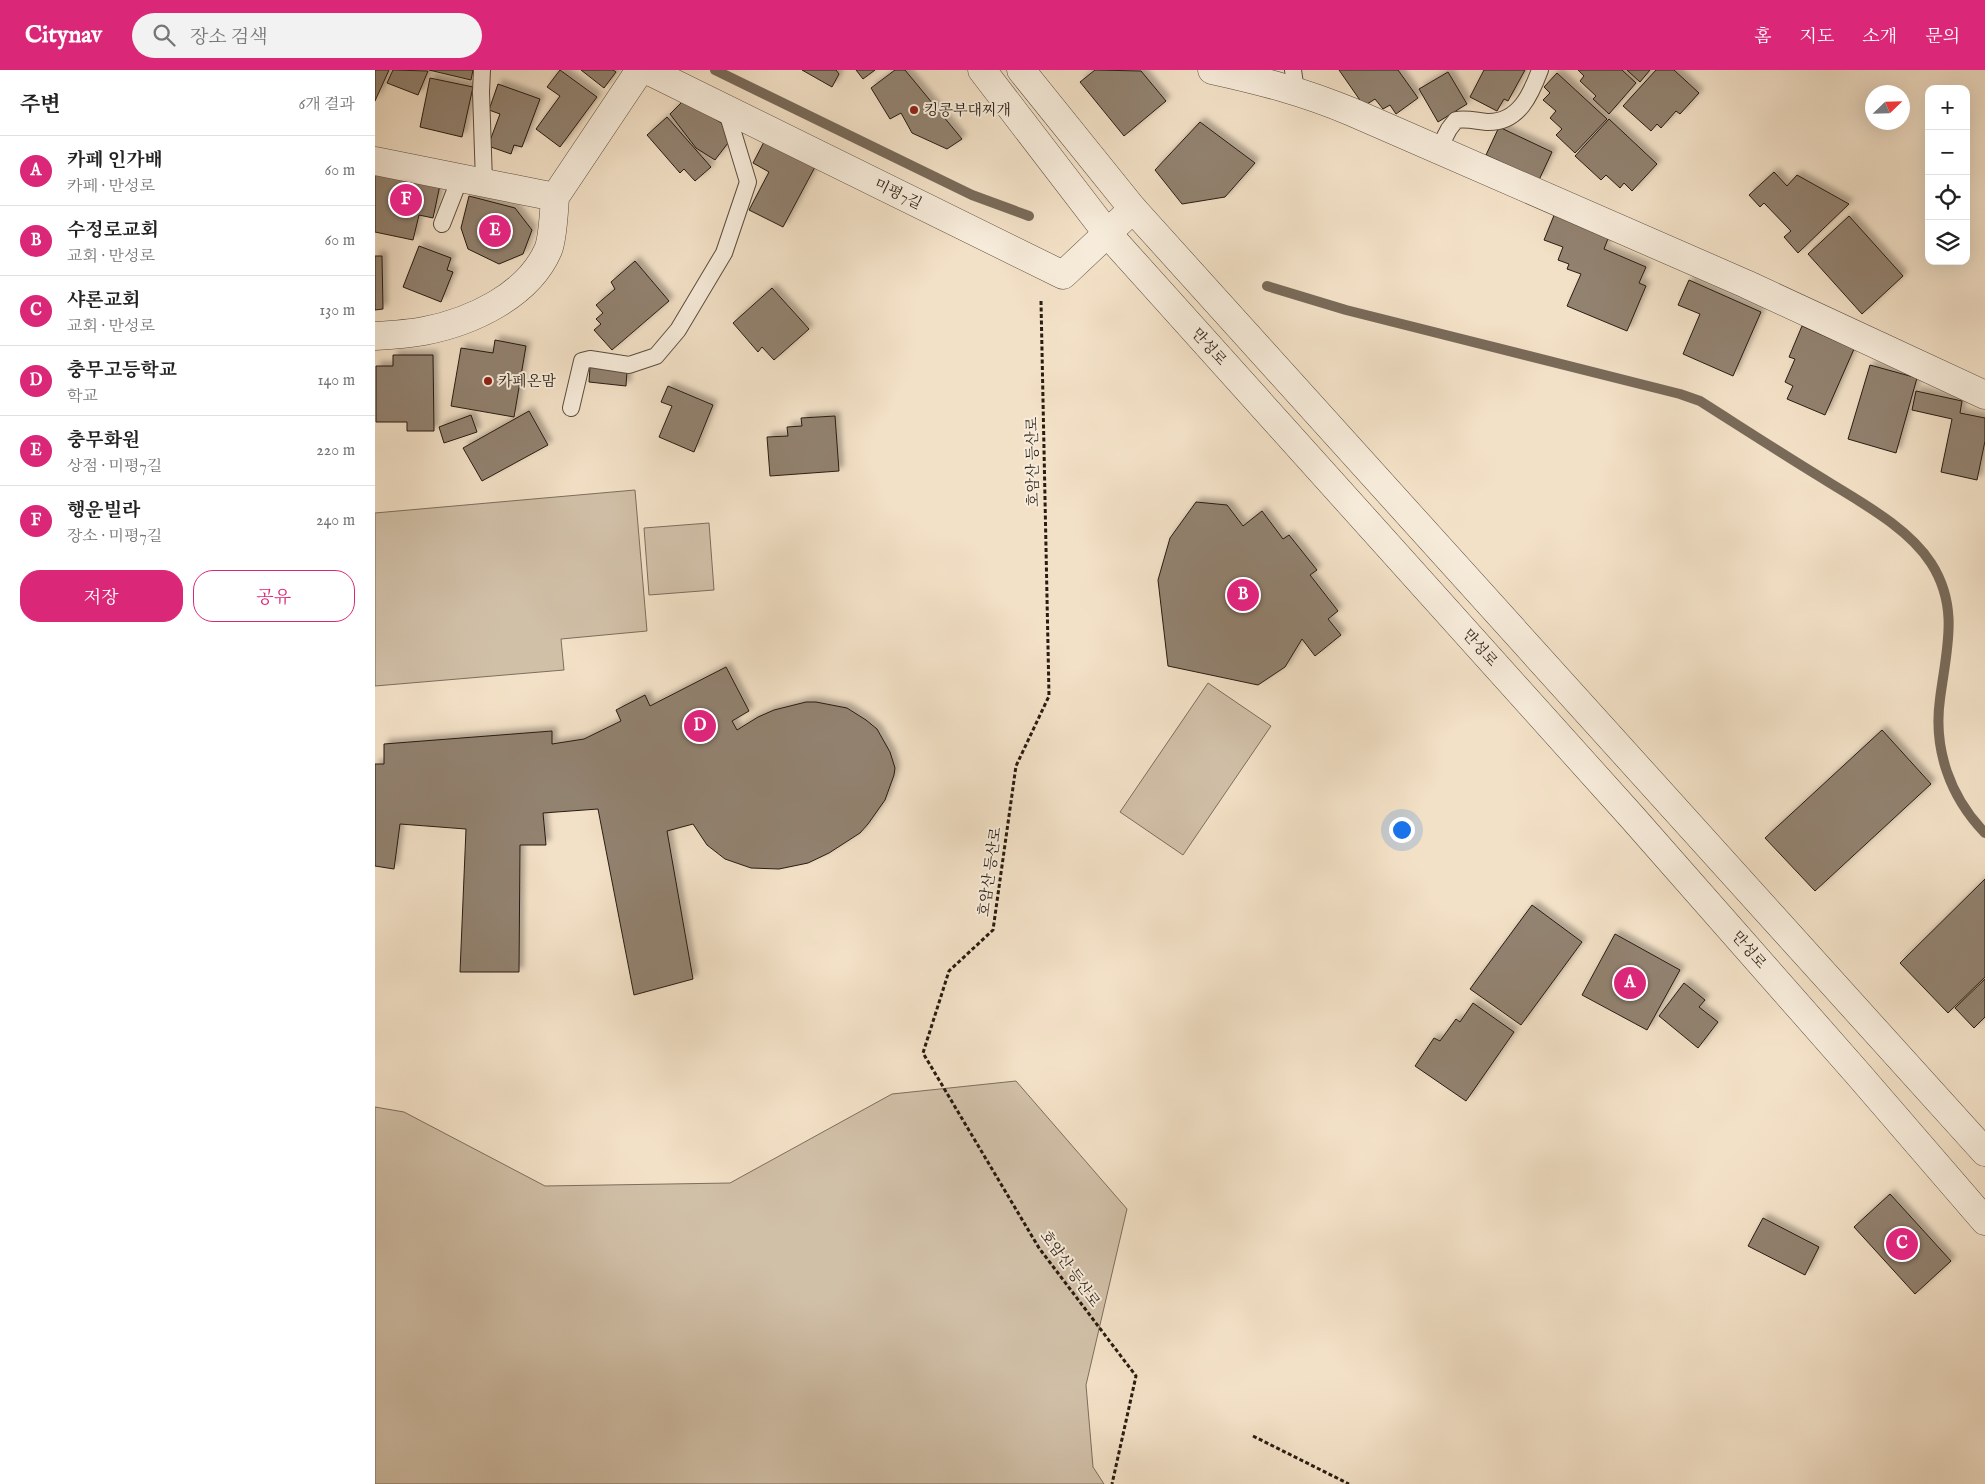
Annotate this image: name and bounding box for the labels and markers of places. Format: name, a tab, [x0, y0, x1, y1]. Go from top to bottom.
place label: 킹콩부대찌개	[924, 101, 1011, 120]
marker: 킹콩부대찌개	[908, 104, 920, 116]
pin: F	[390, 181, 422, 219]
pin: E	[479, 212, 511, 250]
place label: 카페온맘	[498, 372, 556, 391]
marker: 카페온맘	[482, 375, 494, 387]
pin: B	[1227, 576, 1259, 614]
pin: D	[684, 707, 716, 745]
pin: A	[1614, 964, 1646, 1002]
pin: C	[1886, 1225, 1918, 1263]

